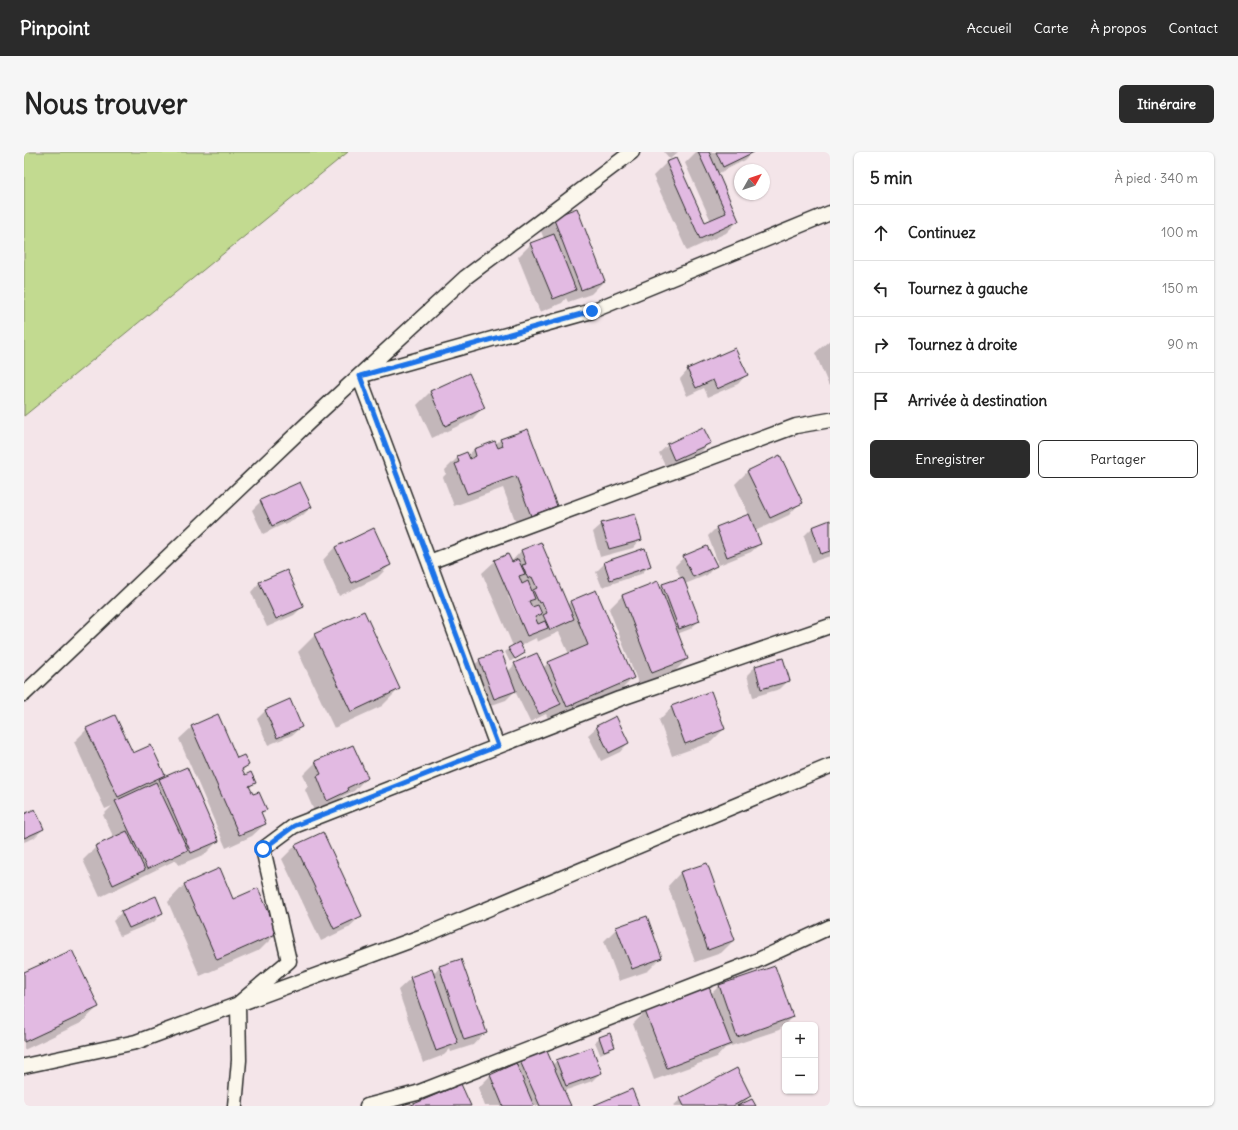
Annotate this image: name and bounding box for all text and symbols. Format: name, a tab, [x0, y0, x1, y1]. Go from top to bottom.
text: Pinpoint	[20, 16, 90, 40]
text: Accueil	[967, 19, 1012, 37]
text: Carte	[1034, 19, 1069, 37]
text: À propos	[1091, 19, 1147, 37]
text: Contact	[1169, 19, 1218, 37]
button: Itinéraire	[1119, 85, 1214, 123]
text: Nous trouver	[24, 86, 187, 122]
north arrow	[734, 164, 770, 200]
text: 5 min	[870, 167, 912, 189]
text: À pied · 340 m	[1115, 170, 1198, 187]
icon: ahead	[870, 222, 892, 244]
text: Continuez	[908, 223, 976, 242]
text: 100 m	[1161, 224, 1198, 241]
icon: left	[870, 278, 892, 300]
text: Tournez à gauche	[908, 279, 1028, 298]
text: 150 m	[1162, 280, 1198, 297]
route end	[583, 302, 601, 320]
icon: right	[870, 334, 892, 356]
text: Tournez à droite	[908, 335, 1017, 354]
text: 90 m	[1167, 336, 1198, 353]
icon: arrive	[870, 390, 892, 412]
text: Arrivée à destination	[908, 391, 1047, 410]
button: Enregistrer	[870, 440, 1030, 478]
button: Partager	[1038, 440, 1198, 478]
route start	[254, 840, 272, 858]
map controls	[782, 1022, 818, 1094]
button: +	[782, 1022, 818, 1058]
button: −	[782, 1058, 818, 1094]

